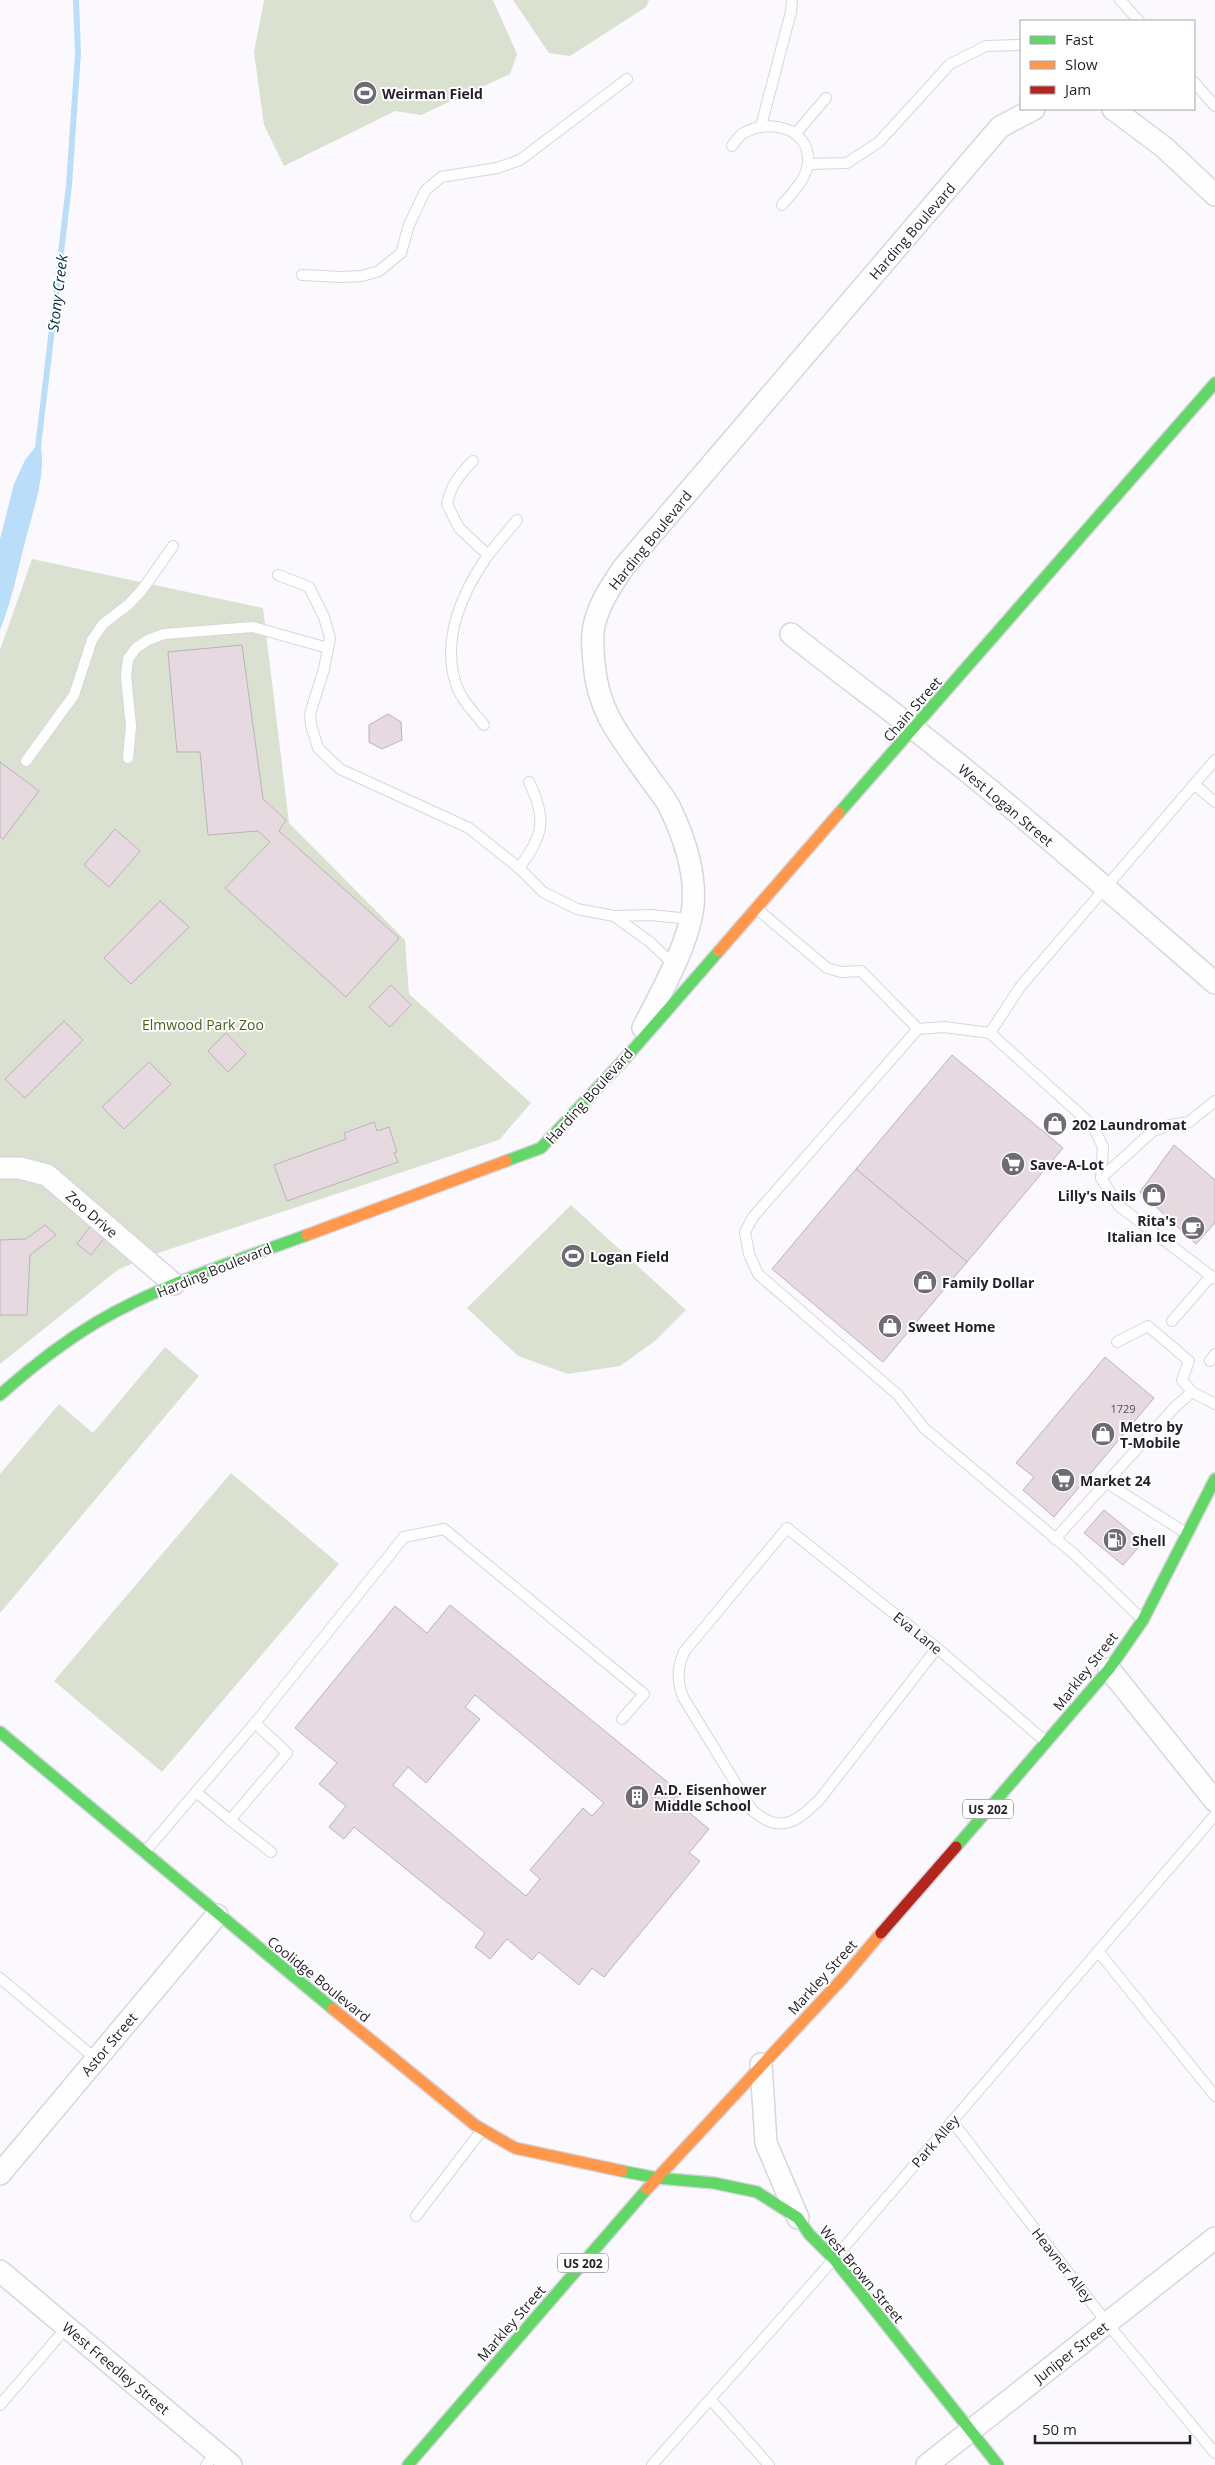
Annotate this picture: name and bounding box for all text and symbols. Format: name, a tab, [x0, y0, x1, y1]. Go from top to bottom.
legend	[1020, 20, 1195, 110]
text: Fast	[1065, 29, 1094, 49]
text: Slow	[1065, 54, 1098, 74]
text: Jam	[1063, 79, 1091, 99]
sports icon: Weirman Field	[352, 80, 378, 106]
place label: Weirman Field	[382, 84, 483, 103]
street label: Harding Boulevard	[865, 179, 959, 283]
water label: Stony Creek	[42, 253, 72, 333]
street label: Harding Boulevard	[604, 487, 696, 593]
street label: Chain Street	[879, 673, 945, 745]
street label: West Logan Street	[954, 760, 1058, 850]
park label: Elmwood Park Zoo	[142, 1015, 264, 1034]
street label: Harding Boulevard	[541, 1044, 637, 1148]
shop icon: 202 Laundromat	[1042, 1111, 1068, 1137]
place label: 202 Laundromat	[1072, 1115, 1187, 1134]
supermarket icon: Save-A-Lot	[1000, 1151, 1026, 1177]
place label: Save-A-Lot	[1030, 1155, 1104, 1174]
shop icon: Lilly's Nails	[1141, 1182, 1167, 1208]
street label: Zoo Drive	[62, 1186, 122, 1242]
place label: Lilly's Nails	[1058, 1186, 1136, 1205]
place label: Rita's Italian Ice	[1107, 1211, 1176, 1246]
cafe icon: Rita's Italian Ice	[1180, 1215, 1206, 1241]
street label: Harding Boulevard	[154, 1238, 274, 1302]
sports icon: Logan Field	[560, 1243, 586, 1269]
place label: Logan Field	[590, 1247, 669, 1266]
shop icon: Family Dollar	[912, 1269, 938, 1295]
place label: Family Dollar	[942, 1273, 1035, 1292]
shop icon: Sweet Home	[877, 1313, 903, 1339]
place label: Sweet Home	[908, 1317, 995, 1336]
house number: 1729	[1110, 1401, 1136, 1416]
place label: Metro by T-Mobile	[1120, 1417, 1183, 1452]
shop icon: Metro by T-Mobile	[1090, 1421, 1116, 1447]
supermarket icon: Market 24	[1050, 1467, 1076, 1493]
place label: Market 24	[1080, 1471, 1151, 1490]
fuel station icon: Shell	[1102, 1527, 1128, 1553]
place label: Shell	[1132, 1531, 1166, 1550]
street label: Eva Lane	[890, 1607, 947, 1659]
street label: Markley Street	[1048, 1628, 1122, 1714]
place label: A.D. Eisenhower Middle School	[654, 1780, 767, 1815]
building icon: A.D. Eisenhower Middle School	[624, 1784, 650, 1810]
road number: US 202	[963, 1800, 1013, 1818]
street label: Coolidge Boulevard	[264, 1932, 374, 2026]
street label: Markley Street	[783, 1935, 861, 2019]
street label: Astor Street	[77, 2008, 141, 2080]
street label: Park Alley	[907, 2110, 964, 2171]
street label: West Brown Street	[816, 2221, 908, 2327]
street label: Heavner Alley	[1028, 2224, 1099, 2307]
road number: US 202	[558, 2254, 608, 2272]
street label: Markley Street	[473, 2281, 549, 2365]
street label: Juniper Street	[1028, 2317, 1112, 2388]
street label: West Freedley Street	[58, 2318, 174, 2418]
scale bar	[1035, 2412, 1190, 2444]
text: 50 m	[1042, 2419, 1077, 2439]

